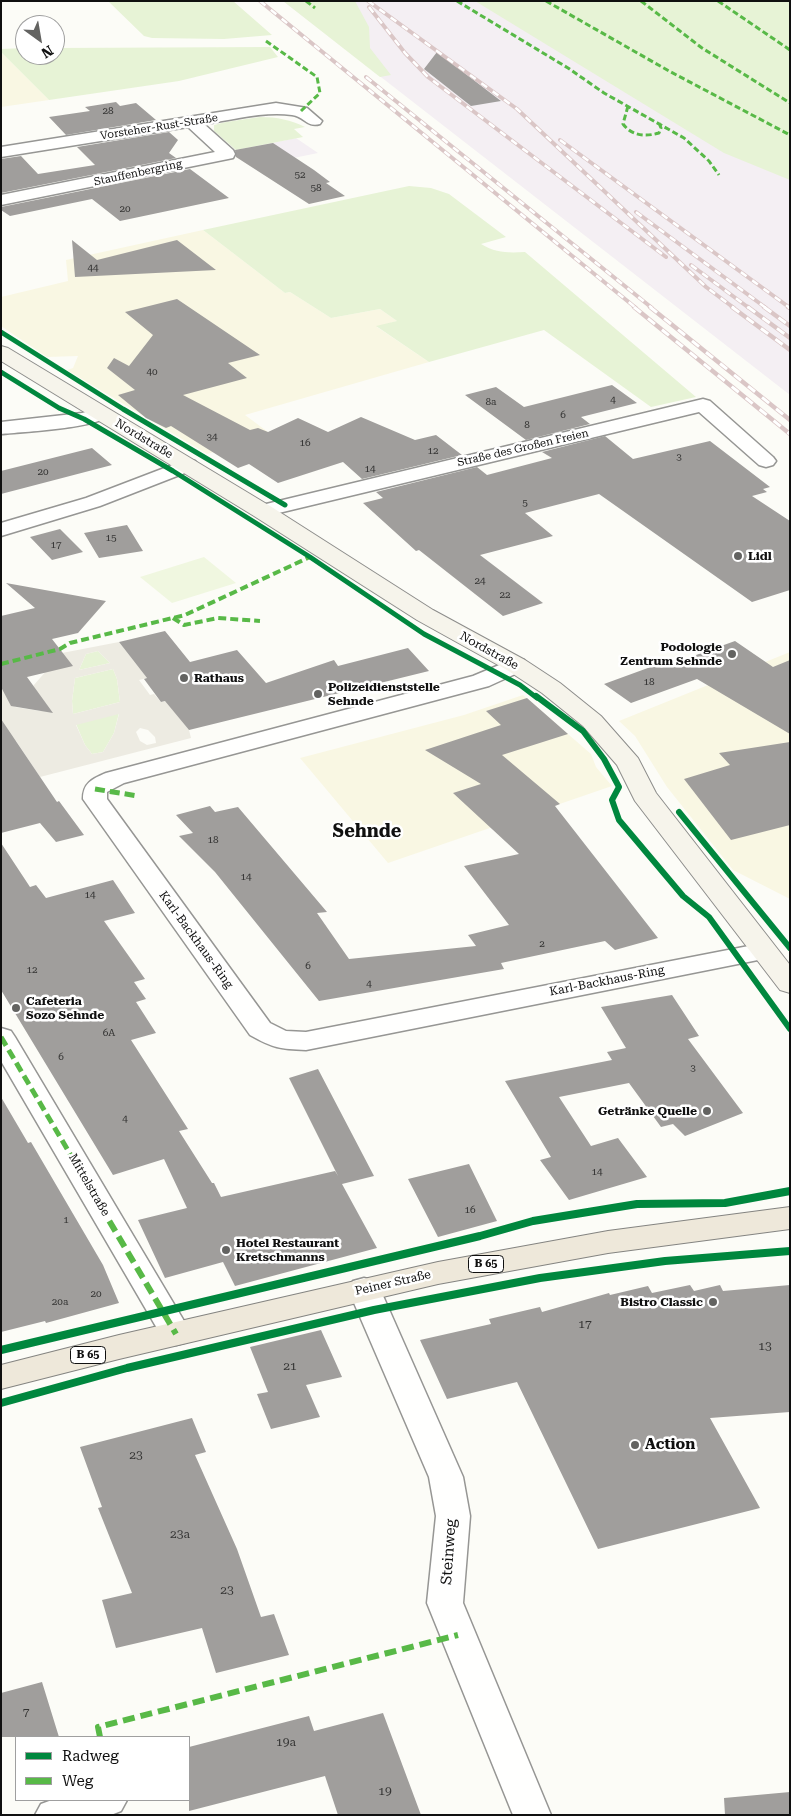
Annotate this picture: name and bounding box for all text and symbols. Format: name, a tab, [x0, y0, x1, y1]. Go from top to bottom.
north arrow	[15, 15, 65, 65]
text: N	[39, 42, 56, 62]
house number: 28	[102, 105, 114, 117]
street label: Vorsteher-Rust-Straße	[99, 111, 219, 143]
street label: Stauffenbergring	[93, 157, 183, 189]
house number: 52	[294, 169, 306, 181]
house number: 58	[310, 182, 322, 194]
house number: 20	[119, 203, 131, 215]
house number: 44	[87, 262, 99, 274]
house number: 40	[146, 366, 158, 378]
house number: 4	[610, 394, 616, 406]
house number: 8a	[485, 396, 497, 408]
house number: 6	[560, 409, 566, 421]
street label: Nordstraße	[112, 416, 176, 462]
house number: 8	[524, 419, 530, 431]
street label: Straße des Großen Freien	[456, 426, 590, 470]
house number: 34	[206, 431, 218, 443]
house number: 16	[299, 437, 311, 449]
house number: 12	[427, 445, 439, 457]
house number: 3	[676, 451, 682, 463]
house number: 14	[364, 463, 376, 475]
house number: 20	[37, 466, 49, 478]
house number: 5	[522, 497, 528, 509]
house number: 15	[105, 532, 117, 544]
house number: 17	[50, 539, 62, 551]
place label: Lidl	[748, 549, 772, 563]
marker: Lidl	[732, 550, 744, 562]
house number: 24	[474, 575, 486, 587]
house number: 22	[499, 589, 511, 601]
street label: Nordstraße	[457, 629, 521, 673]
place label: Podologie Zentrum Sehnde	[620, 640, 722, 668]
marker: Podologie Zentrum Sehnde	[726, 648, 738, 660]
place label: Rathaus	[194, 671, 244, 685]
marker: Rathaus	[178, 672, 190, 684]
house number: 18	[643, 676, 655, 688]
place label: Polizeidienststelle Sehnde	[328, 680, 440, 708]
marker: Polizeidienststelle Sehnde	[312, 688, 324, 700]
district label: Sehnde	[333, 821, 401, 843]
house number: 18	[207, 834, 219, 846]
house number: 14	[240, 871, 252, 883]
house number: 14	[84, 889, 96, 901]
street label: Karl-Backhaus-Ring	[156, 889, 236, 991]
house number: 2	[539, 938, 545, 950]
house number: 6	[305, 960, 311, 972]
street label: Karl-Backhaus-Ring	[548, 963, 666, 999]
house number: 12	[26, 964, 38, 976]
house number: 4	[366, 978, 372, 990]
place label: Cafeteria Sozo Sehnde	[26, 994, 104, 1022]
marker: Cafeteria Sozo Sehnde	[10, 1002, 22, 1014]
house number: 6A	[103, 1027, 115, 1039]
house number: 6	[58, 1051, 64, 1063]
house number: 3	[690, 1062, 696, 1074]
place label: Getränke Quelle	[598, 1104, 697, 1118]
marker: Getränke Quelle	[701, 1105, 713, 1117]
house number: 4	[122, 1113, 128, 1125]
street label: Mittelstraße	[65, 1151, 113, 1219]
house number: 14	[591, 1166, 603, 1178]
house number: 16	[464, 1204, 476, 1216]
house number: 1	[63, 1214, 69, 1226]
place label: Hotel Restaurant Kretschmanns	[236, 1236, 339, 1264]
marker: Hotel Restaurant Kretschmanns	[220, 1244, 232, 1256]
road number: B 65	[468, 1256, 504, 1272]
street label: Peiner Straße	[354, 1267, 432, 1299]
house number: 20	[90, 1288, 102, 1300]
place label: Bistro Classic	[620, 1295, 703, 1309]
house number: 20a	[52, 1296, 68, 1308]
marker: Bistro Classic	[707, 1296, 719, 1308]
house number: 17	[578, 1317, 592, 1331]
house number: 13	[758, 1339, 772, 1353]
road number: B 65	[70, 1346, 106, 1364]
house number: 21	[283, 1359, 297, 1373]
place label: Action	[645, 1436, 695, 1454]
marker: Action	[629, 1439, 641, 1451]
house number: 23	[129, 1448, 143, 1462]
street label: Steinweg	[438, 1518, 460, 1586]
house number: 23a	[170, 1527, 190, 1541]
house number: 23	[220, 1583, 234, 1597]
house number: 7	[23, 1705, 29, 1719]
house number: 19a	[276, 1735, 296, 1749]
legend	[15, 1736, 190, 1801]
text: Radweg	[62, 1747, 119, 1765]
text: Weg	[62, 1772, 93, 1790]
house number: 19	[378, 1784, 392, 1798]

